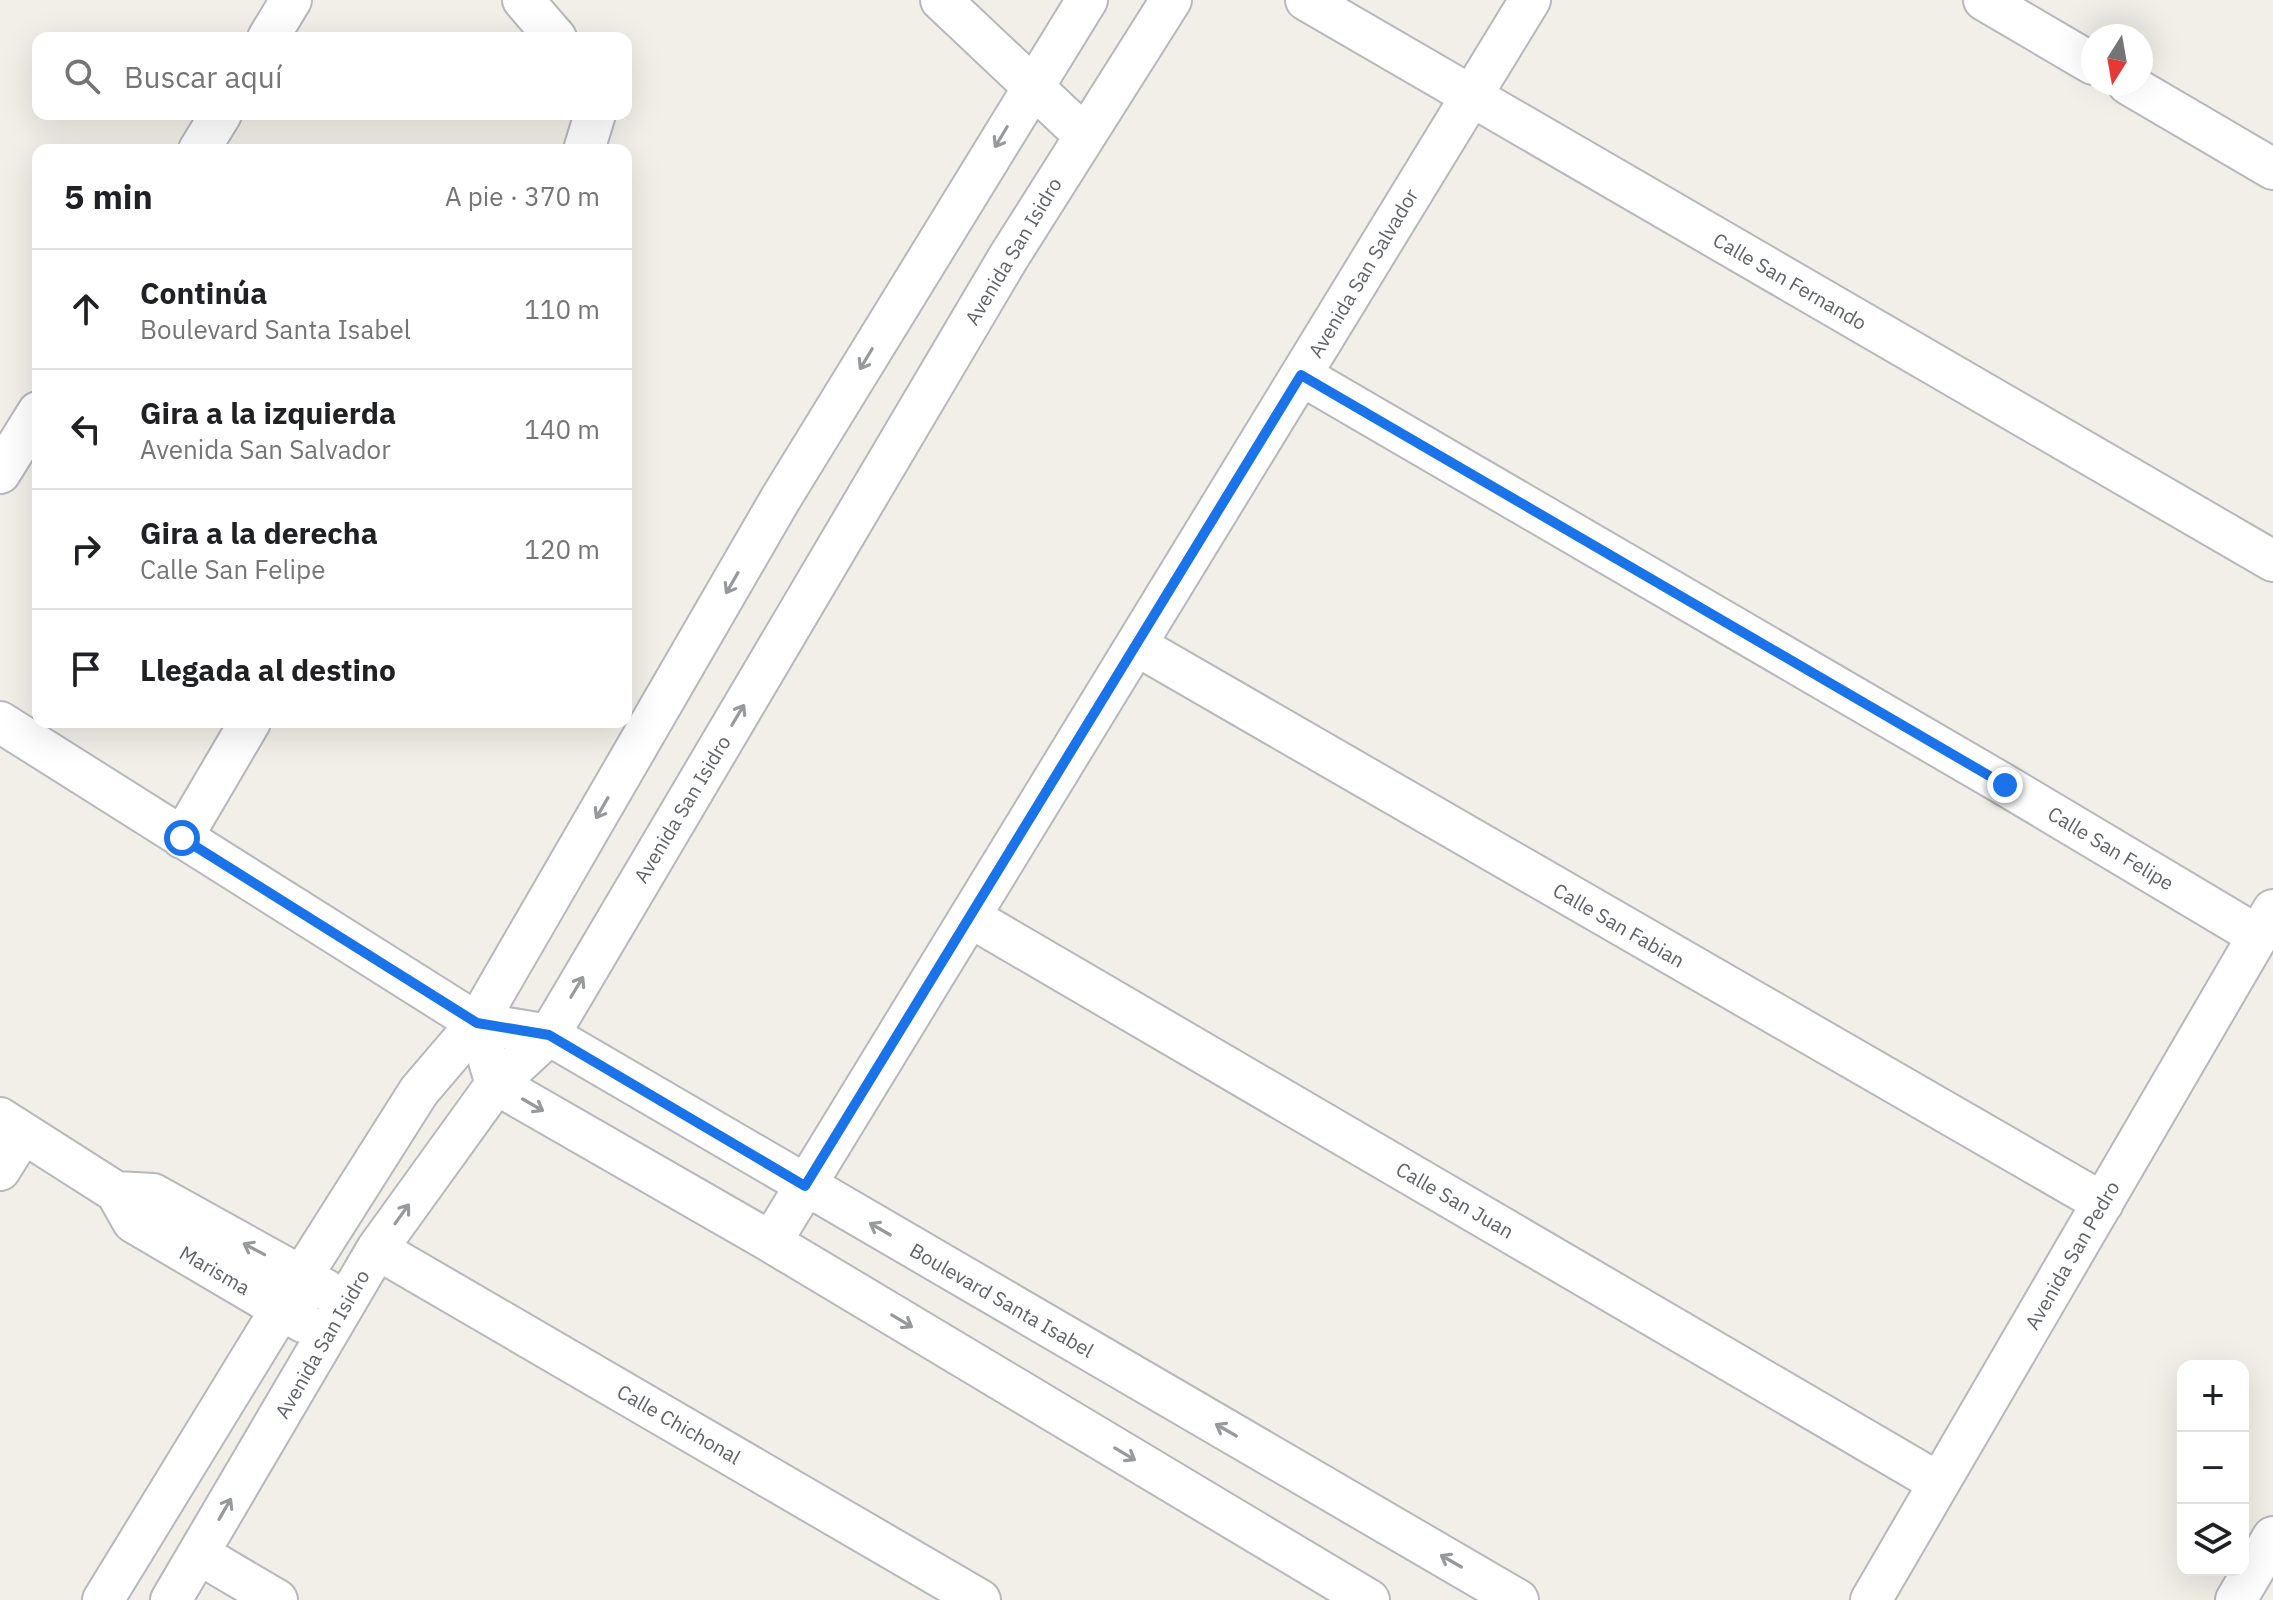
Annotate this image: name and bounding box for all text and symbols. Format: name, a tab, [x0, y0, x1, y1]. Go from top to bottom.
north arrow	[2081, 24, 2153, 96]
search box	[32, 32, 632, 120]
icon: search	[60, 54, 104, 98]
text: Buscar aquí	[124, 57, 282, 96]
one-way arrow	[992, 125, 1008, 148]
street label: Avenida San Isidro	[958, 172, 1068, 330]
text: 5 min	[64, 174, 153, 218]
text: A pie · 370 m	[445, 179, 600, 213]
street label: Avenida San Salvador	[1302, 183, 1424, 363]
street label: Calle San Fernando	[1708, 226, 1872, 336]
text: Continúa	[140, 273, 267, 312]
icon: ahead	[64, 287, 108, 331]
text: 110 m	[524, 292, 600, 326]
text: Boulevard Santa Isabel	[140, 312, 411, 346]
one-way arrow	[857, 348, 874, 370]
text: Gira a la izquierda	[140, 393, 396, 432]
icon: left	[64, 407, 108, 451]
text: 140 m	[524, 412, 600, 446]
text: Avenida San Salvador	[140, 432, 391, 466]
text: Gira a la derecha	[140, 513, 378, 552]
icon: right	[64, 527, 108, 571]
text: 120 m	[524, 532, 600, 566]
text: Calle San Felipe	[140, 552, 325, 586]
one-way arrow	[724, 571, 740, 594]
icon: arrive	[64, 647, 108, 691]
text: Llegada al destino	[140, 650, 396, 689]
one-way arrow	[730, 704, 746, 727]
street label: Avenida San Isidro	[627, 730, 737, 888]
route end	[1987, 767, 2023, 803]
one-way arrow	[594, 795, 609, 819]
street label: Calle San Felipe	[2043, 800, 2179, 896]
route start	[164, 820, 200, 856]
street label: Calle San Fabian	[1548, 876, 1690, 974]
one-way arrow	[569, 976, 585, 999]
one-way arrow	[520, 1098, 544, 1113]
street label: Calle San Juan	[1391, 1155, 1519, 1245]
street label: Avenida San Pedro	[2018, 1176, 2126, 1334]
one-way arrow	[394, 1204, 410, 1226]
one-way arrow	[869, 1221, 892, 1237]
street label: Boulevard Santa Isabel	[905, 1236, 1099, 1364]
street label: Marisma	[175, 1239, 255, 1301]
one-way arrow	[243, 1240, 266, 1256]
street label: Avenida San Isidro	[268, 1265, 376, 1423]
one-way arrow	[890, 1313, 913, 1329]
map controls	[2177, 1360, 2249, 1576]
button: +	[2177, 1360, 2249, 1432]
street label: Calle Chichonal	[612, 1378, 746, 1470]
one-way arrow	[1215, 1422, 1238, 1438]
button: −	[2177, 1432, 2249, 1504]
one-way arrow	[1113, 1446, 1136, 1462]
one-way arrow	[217, 1498, 233, 1521]
button: layers	[2177, 1504, 2249, 1576]
one-way arrow	[1440, 1553, 1463, 1569]

